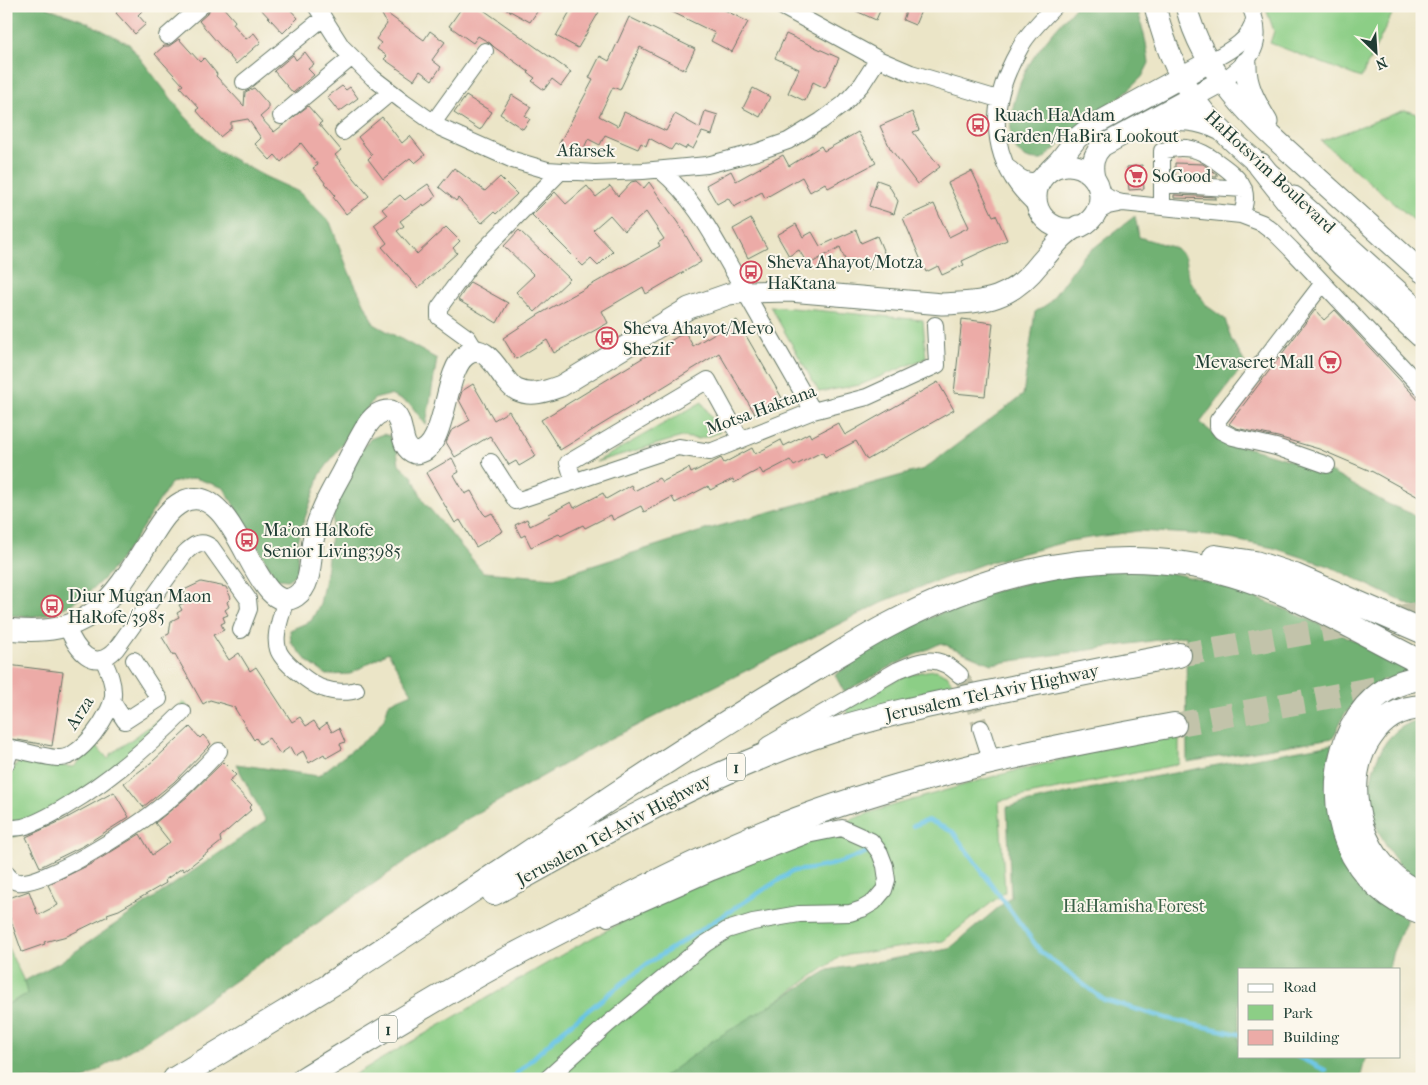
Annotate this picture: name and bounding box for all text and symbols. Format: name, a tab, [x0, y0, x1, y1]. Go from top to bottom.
north arrow	[1350, 28, 1400, 78]
text: N	[1373, 53, 1390, 73]
place label: Ruach HaAdam Garden/HaBira Lookout	[994, 105, 1180, 147]
street label: HaHotsvim Boulevard	[1200, 106, 1340, 238]
bus stop icon: Ruach HaAdam Garden/HaBira Lookout	[966, 113, 990, 137]
street label: Afarsek	[556, 140, 616, 162]
supermarket icon: SoGood	[1124, 164, 1148, 188]
place label: SoGood	[1152, 166, 1211, 187]
place label: Sheva Ahayot/Motza HaKtana	[767, 252, 924, 294]
bus stop icon: Sheva Ahayot/Motza HaKtana	[739, 260, 763, 284]
place label: Sheva Ahayot/Mevo Shezif	[623, 318, 774, 360]
bus stop icon: Sheva Ahayot/Mevo Shezif	[595, 326, 619, 350]
supermarket icon: Mevaseret Mall	[1318, 350, 1342, 374]
place label: Mevaseret Mall	[1195, 352, 1314, 373]
street label: Motsa Haktana	[703, 380, 820, 440]
place label: Ma'on HaRofe Senior Living3985	[263, 520, 401, 562]
bus stop icon: Ma'on HaRofe Senior Living3985	[235, 528, 259, 552]
place label: Diur Mugan Maon HaRofe/3985	[68, 586, 212, 628]
bus stop icon: Diur Mugan Maon HaRofe/3985	[40, 594, 64, 618]
street label: Jerusalem Tel-Aviv Highway	[881, 660, 1102, 726]
street label: Arza	[61, 692, 99, 734]
road number: 1	[727, 754, 745, 780]
street label: Jerusalem Tel-Aviv Highway	[511, 769, 716, 891]
park label: HaHamisha Forest	[1063, 896, 1206, 917]
legend	[1238, 968, 1400, 1058]
text: Road	[1283, 978, 1317, 996]
text: Park	[1283, 1004, 1313, 1022]
road number: 1	[379, 1016, 397, 1042]
text: Building	[1283, 1028, 1340, 1046]

